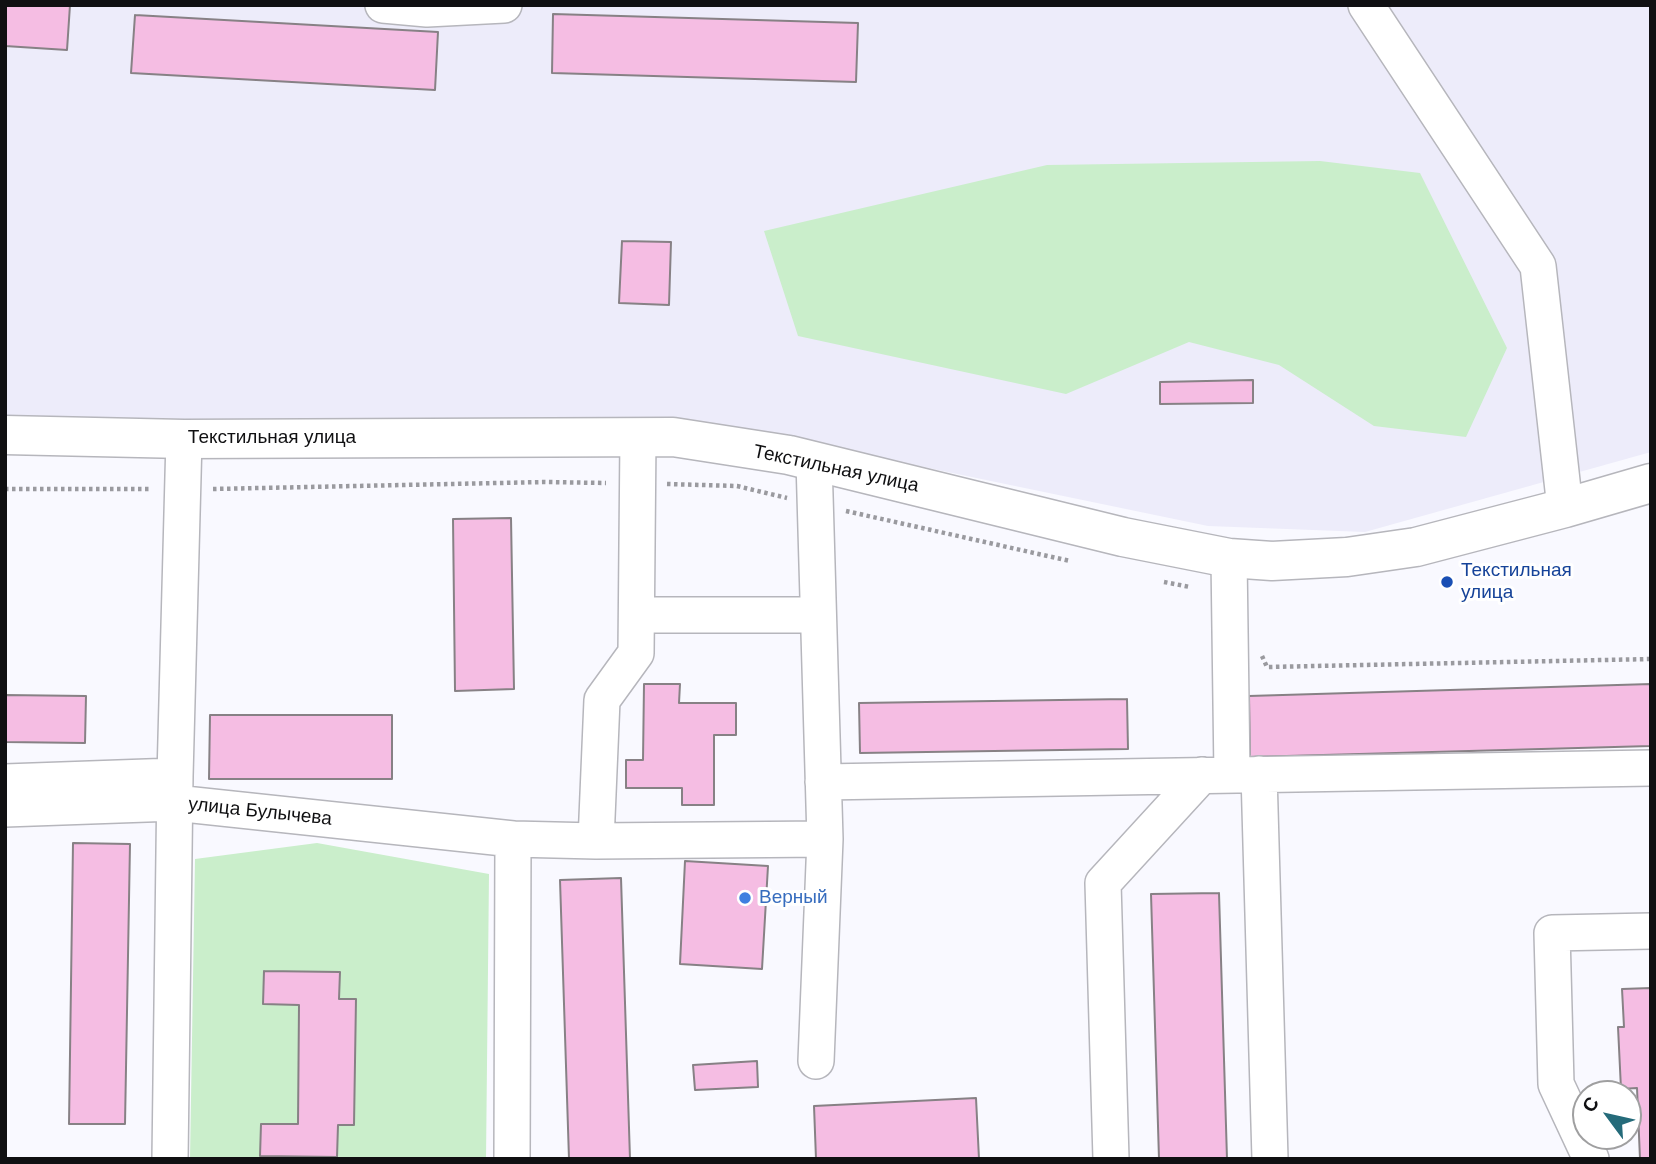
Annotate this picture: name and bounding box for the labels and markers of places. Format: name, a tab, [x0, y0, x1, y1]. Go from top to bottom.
place label: Текстильная улица	[1461, 560, 1572, 604]
marker: Текстильная улица	[1439, 574, 1455, 590]
place label: Верный	[759, 887, 828, 909]
marker: Верный	[737, 890, 753, 906]

